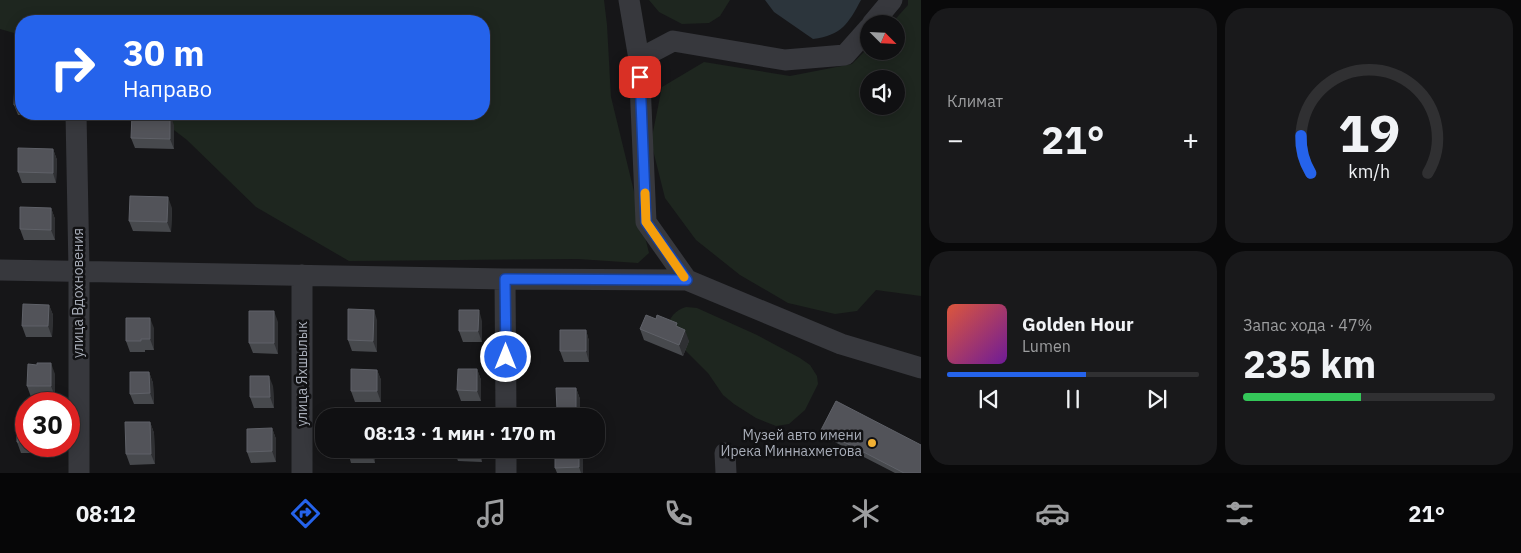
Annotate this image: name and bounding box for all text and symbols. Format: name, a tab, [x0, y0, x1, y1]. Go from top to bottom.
north arrow	[860, 15, 905, 60]
map controls	[860, 15, 905, 115]
text: 30 m	[123, 30, 205, 76]
icon: right	[40, 35, 105, 100]
pin	[619, 56, 661, 98]
icon: arrive	[626, 63, 654, 91]
button: sound	[860, 70, 905, 115]
text: Направо	[123, 74, 212, 103]
text: Климат	[947, 91, 1003, 111]
text: 19	[1338, 99, 1400, 166]
text: 21°	[1041, 115, 1105, 164]
text: −	[947, 121, 964, 158]
text: +	[1182, 121, 1199, 158]
text: km/h	[1348, 160, 1390, 183]
street label: улица Вдохновения	[69, 228, 87, 358]
text: Golden Hour	[1022, 312, 1134, 336]
text: Запас хода · 47%	[1243, 315, 1372, 335]
street label: улица Яхшылык	[293, 321, 311, 427]
position arrow	[479, 330, 531, 382]
text: Lumen	[1022, 336, 1071, 356]
text: 235 km	[1243, 339, 1376, 388]
icon: previous	[975, 385, 1003, 413]
icon: pause	[1059, 385, 1087, 413]
icon: next	[1143, 385, 1171, 413]
speed limit sign: 30	[15, 392, 80, 457]
text: 08:13 · 1 мин · 170 m	[364, 421, 556, 445]
place label: Музей авто имени Ирека Миннахметова	[721, 426, 863, 460]
marker: Музей авто имени Ирека Миннахметова	[866, 437, 878, 449]
icon: directions	[288, 496, 323, 531]
icon: music	[474, 496, 509, 531]
icon: phone	[661, 496, 696, 531]
icon: climate	[848, 496, 883, 531]
icon: car	[1035, 496, 1070, 531]
icon: filters	[1222, 496, 1257, 531]
text: 08:12	[76, 499, 136, 528]
text: 21°	[1408, 499, 1445, 528]

